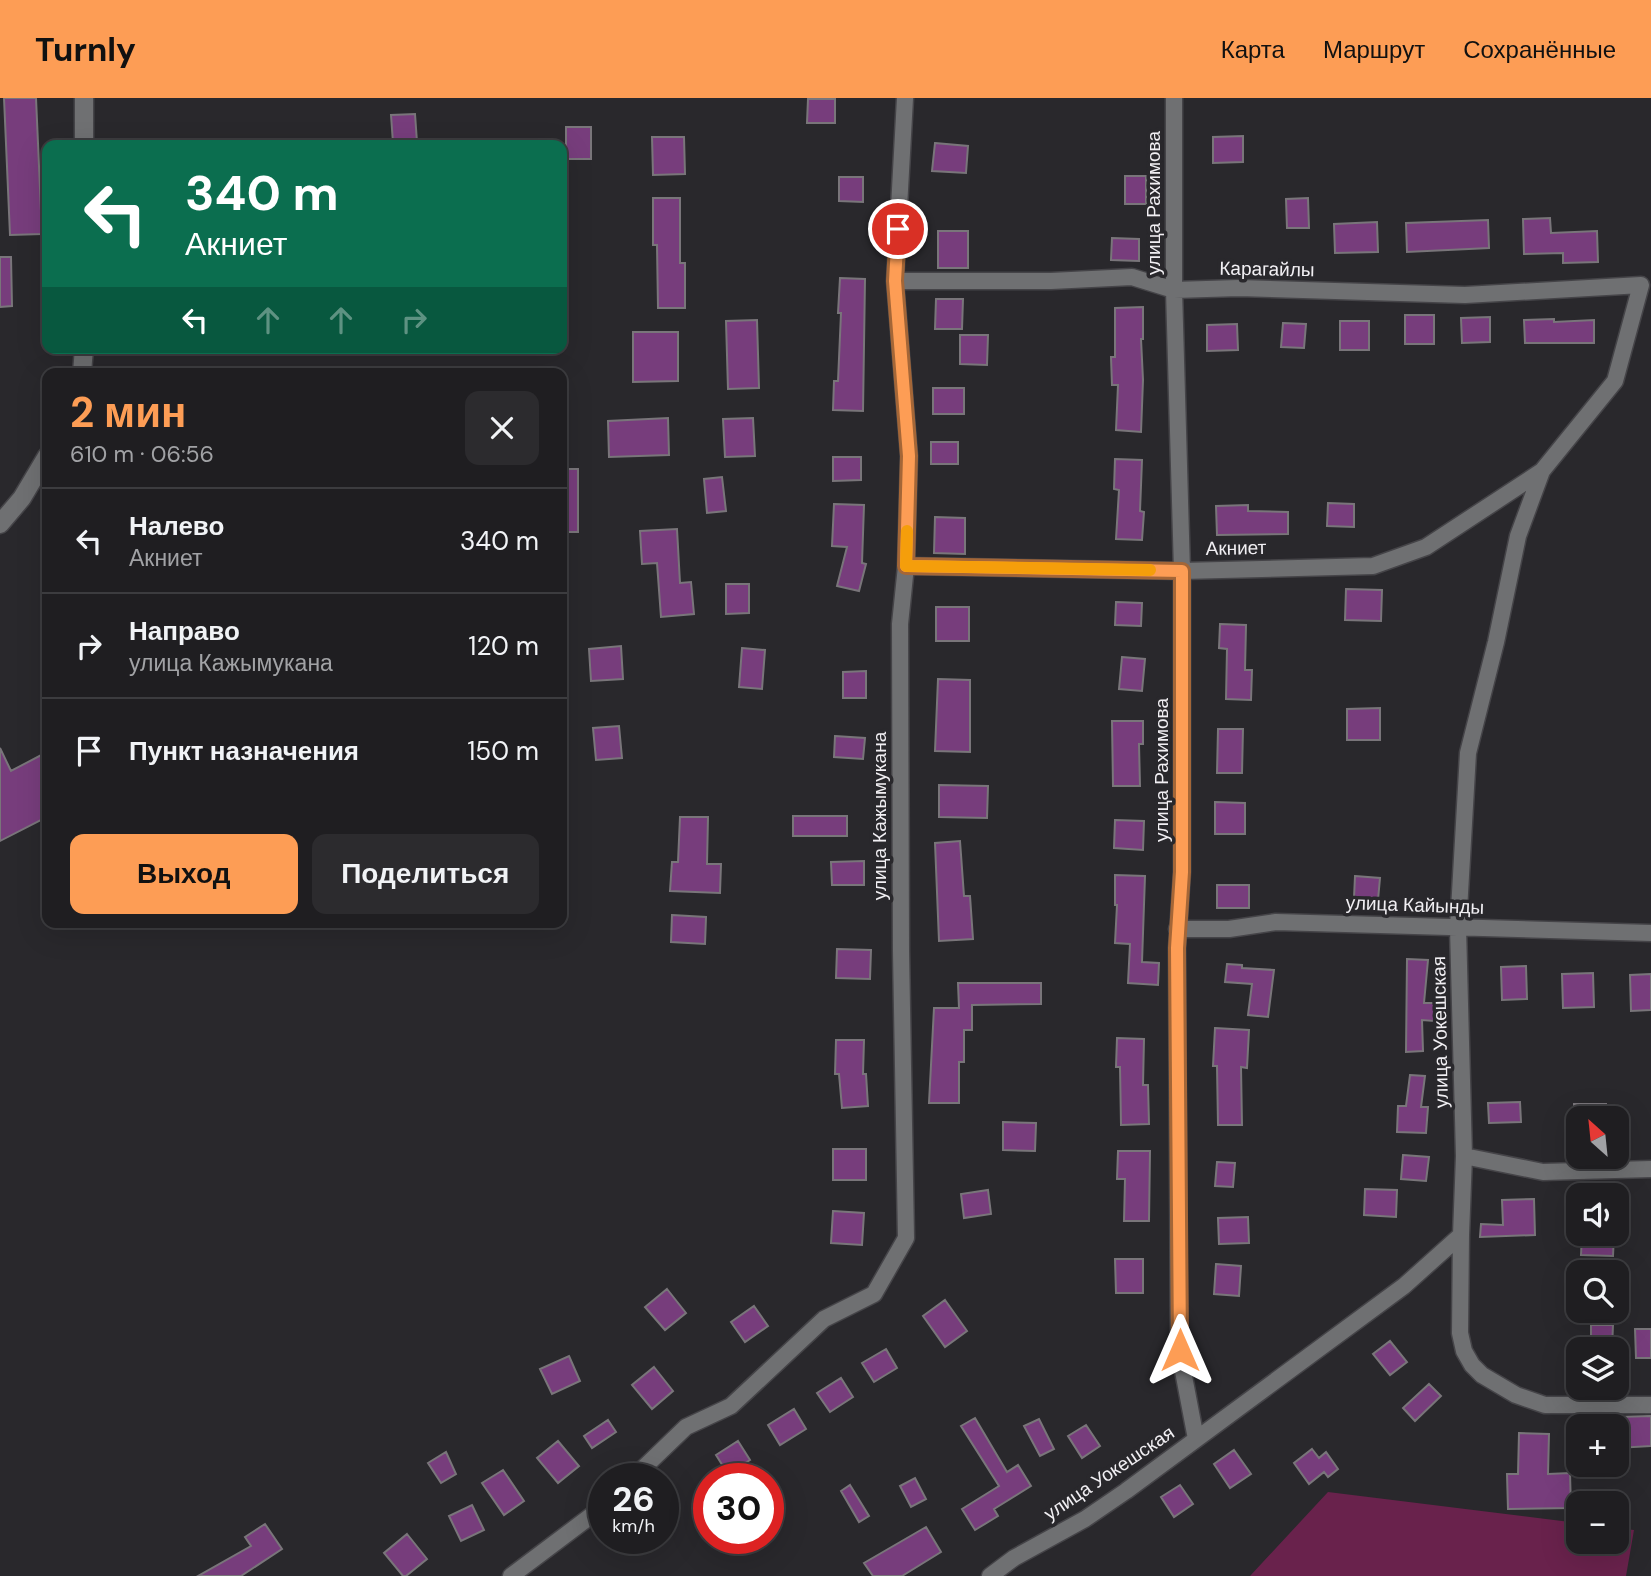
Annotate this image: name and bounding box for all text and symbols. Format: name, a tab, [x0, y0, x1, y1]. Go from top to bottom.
text: Turnly	[35, 28, 136, 71]
text: Карта	[1221, 34, 1285, 65]
text: Маршрут	[1323, 34, 1425, 65]
text: Сохранённые	[1463, 34, 1616, 65]
street label: улица Рахимова	[1141, 131, 1166, 275]
text: 340 m	[185, 161, 339, 225]
icon: left	[70, 168, 161, 259]
pin	[868, 199, 928, 259]
icon: arrive	[879, 210, 917, 248]
text: Акниет	[185, 223, 287, 265]
street label: Карагайлы	[1219, 256, 1315, 282]
icon: left	[176, 301, 214, 339]
icon: ahead	[249, 301, 287, 339]
icon: ahead	[322, 301, 360, 339]
icon: right	[395, 301, 433, 339]
text: 2 мин	[70, 385, 186, 440]
button: close	[465, 391, 539, 465]
text: 610 m · 06:56	[70, 439, 214, 469]
text: Налево	[129, 509, 224, 543]
icon: left	[70, 522, 108, 560]
text: 340 m	[460, 524, 539, 558]
street label: Акниет	[1205, 535, 1267, 561]
text: Акниет	[129, 543, 203, 573]
text: Направо	[129, 614, 240, 648]
icon: right	[70, 627, 108, 665]
text: 120 m	[468, 629, 539, 663]
text: улица Кажымукана	[129, 648, 333, 678]
street label: улица Рахимова	[1149, 698, 1174, 842]
street label: улица Кажымукана	[867, 731, 892, 900]
icon: arrive	[70, 732, 108, 770]
text: Пункт назначения	[129, 734, 359, 768]
text: 150 m	[467, 734, 539, 768]
button: Выход	[70, 834, 298, 914]
button: Поделиться	[312, 834, 539, 914]
street label: улица Кайынды	[1345, 890, 1485, 920]
street label: улица Уокешская	[1426, 956, 1454, 1108]
north arrow	[1566, 1106, 1629, 1169]
map controls	[1566, 1106, 1629, 1554]
button: sound	[1566, 1183, 1629, 1246]
button: search	[1566, 1260, 1629, 1323]
position arrow	[1143, 1313, 1217, 1387]
button: layers	[1566, 1337, 1629, 1400]
button: +	[1566, 1414, 1629, 1477]
street label: улица Уокешская	[1039, 1420, 1179, 1526]
speed limit sign: 30	[693, 1463, 784, 1554]
text: 26	[612, 1476, 655, 1522]
button: −	[1566, 1491, 1629, 1554]
text: km/h	[612, 1514, 655, 1538]

